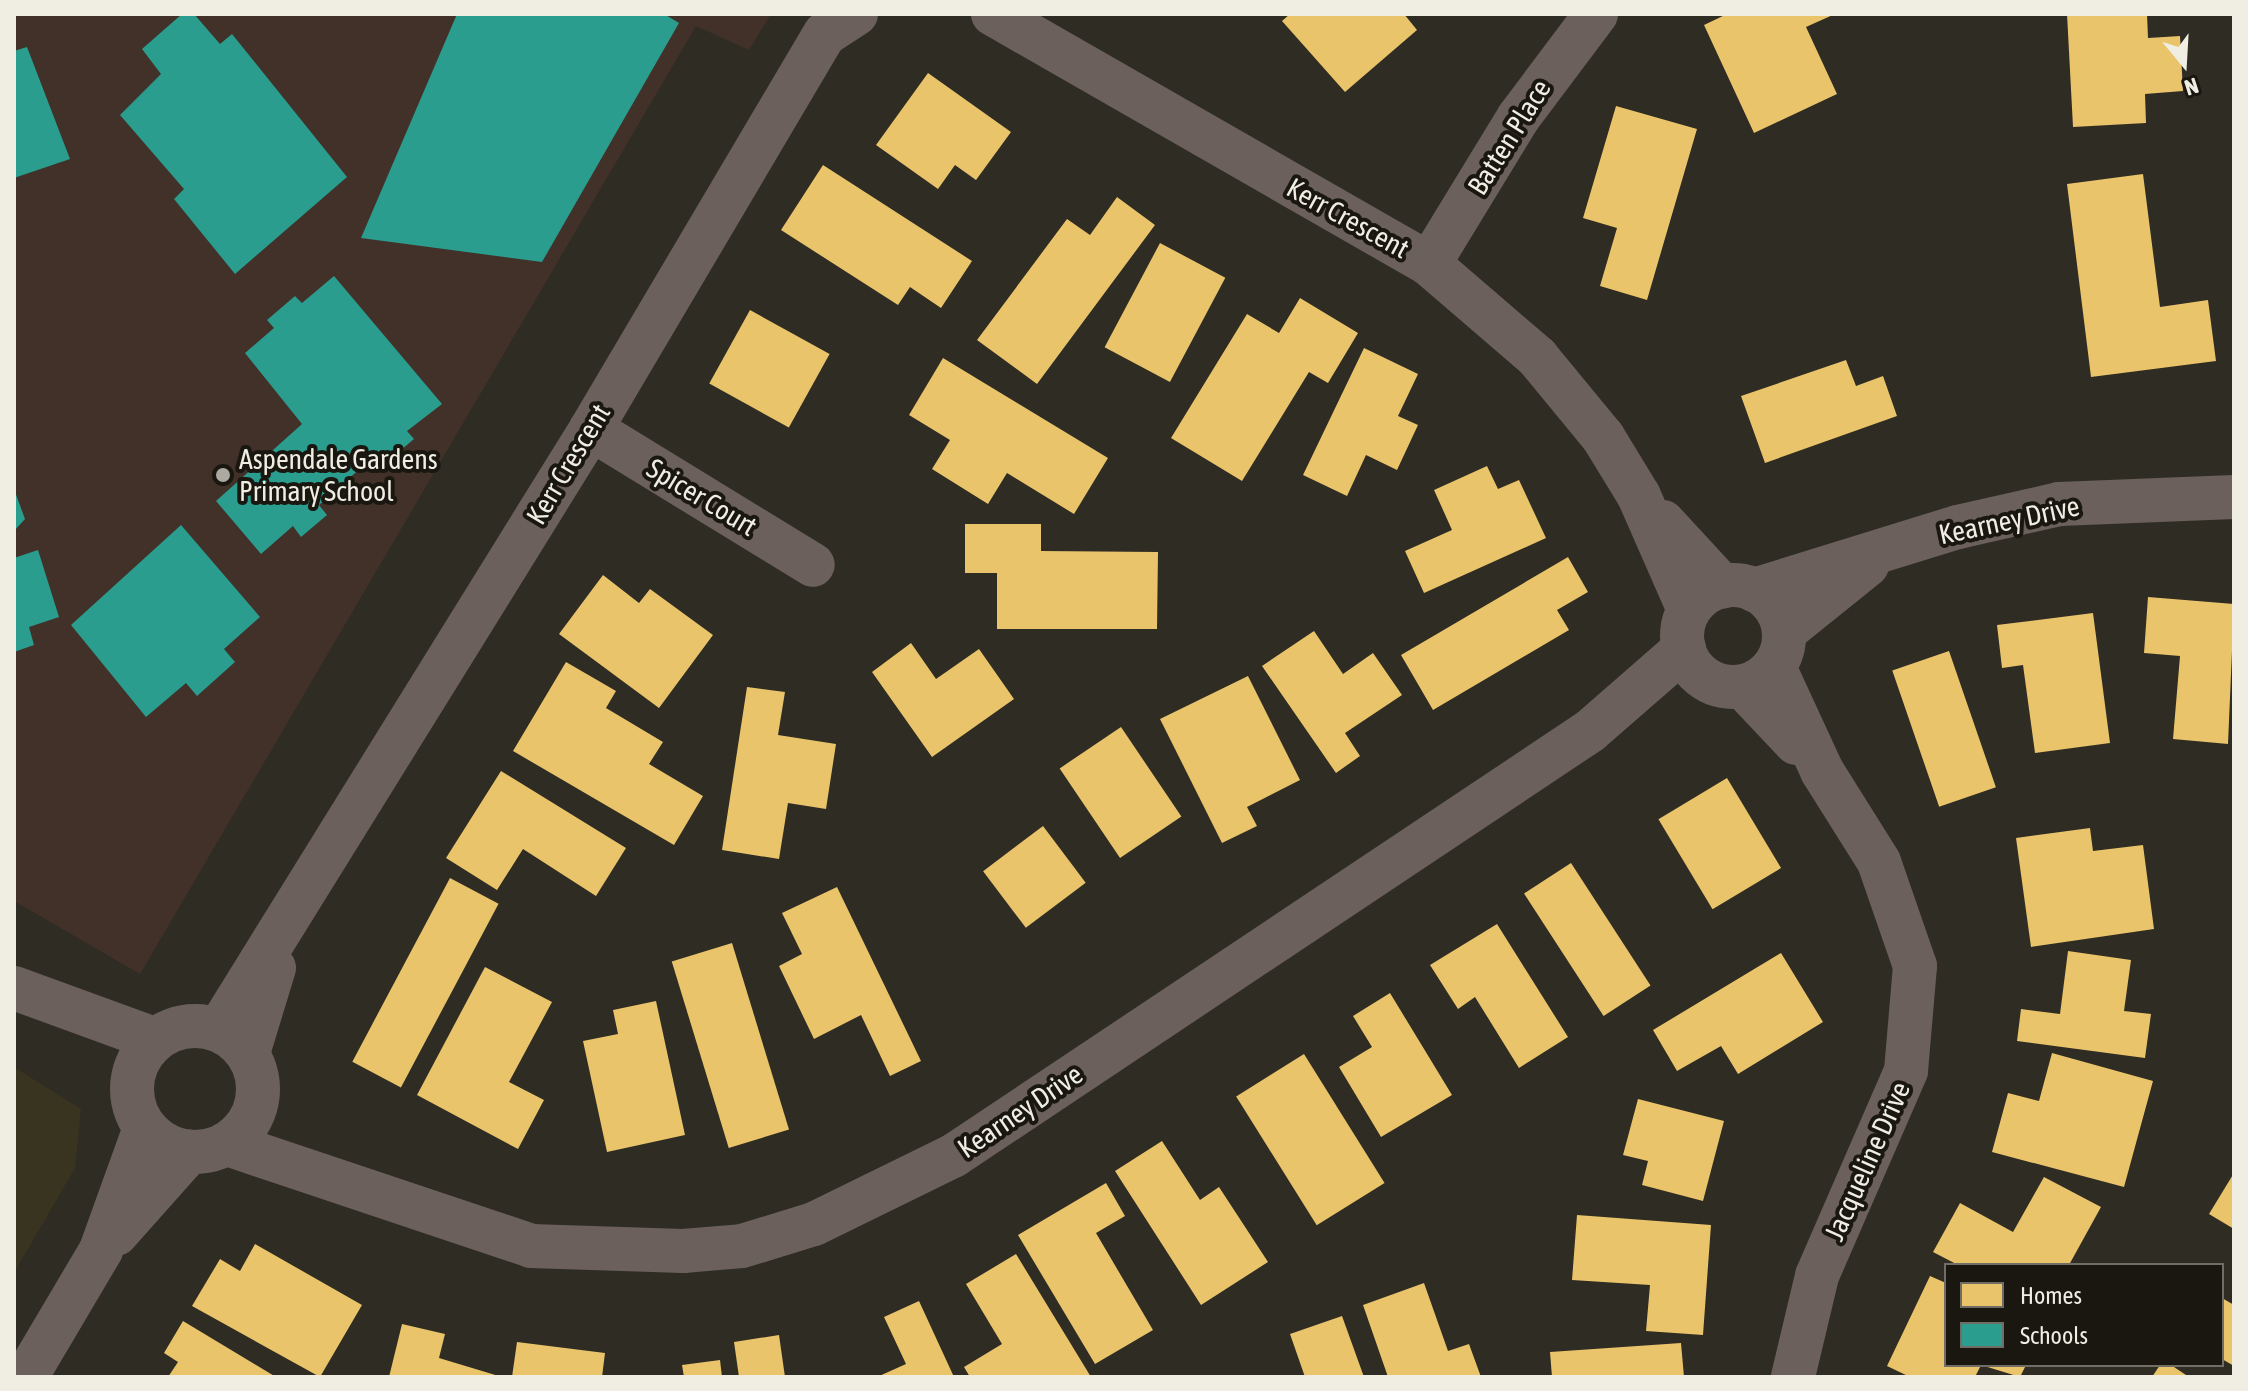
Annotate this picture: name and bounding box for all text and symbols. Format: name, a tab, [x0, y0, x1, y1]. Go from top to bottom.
north arrow	[2144, 24, 2224, 104]
text: N	[2181, 72, 2202, 101]
street label: Batten Place	[1460, 73, 1558, 201]
street label: Kerr Crescent	[1281, 171, 1415, 265]
street label: Kerr Crescent	[519, 398, 617, 530]
place label: Aspendale Gardens Primary School	[239, 442, 438, 508]
street label: Spicer Court	[641, 451, 763, 543]
marker: Aspendale Gardens Primary School	[214, 466, 232, 484]
street label: Kearney Drive	[1936, 489, 2082, 551]
street label: Kearney Drive	[951, 1057, 1089, 1165]
street label: Jacqueline Drive	[1817, 1076, 1917, 1246]
legend	[1944, 1263, 2224, 1367]
text: Homes	[2020, 1282, 2082, 1309]
text: Schools	[2020, 1322, 2088, 1349]

